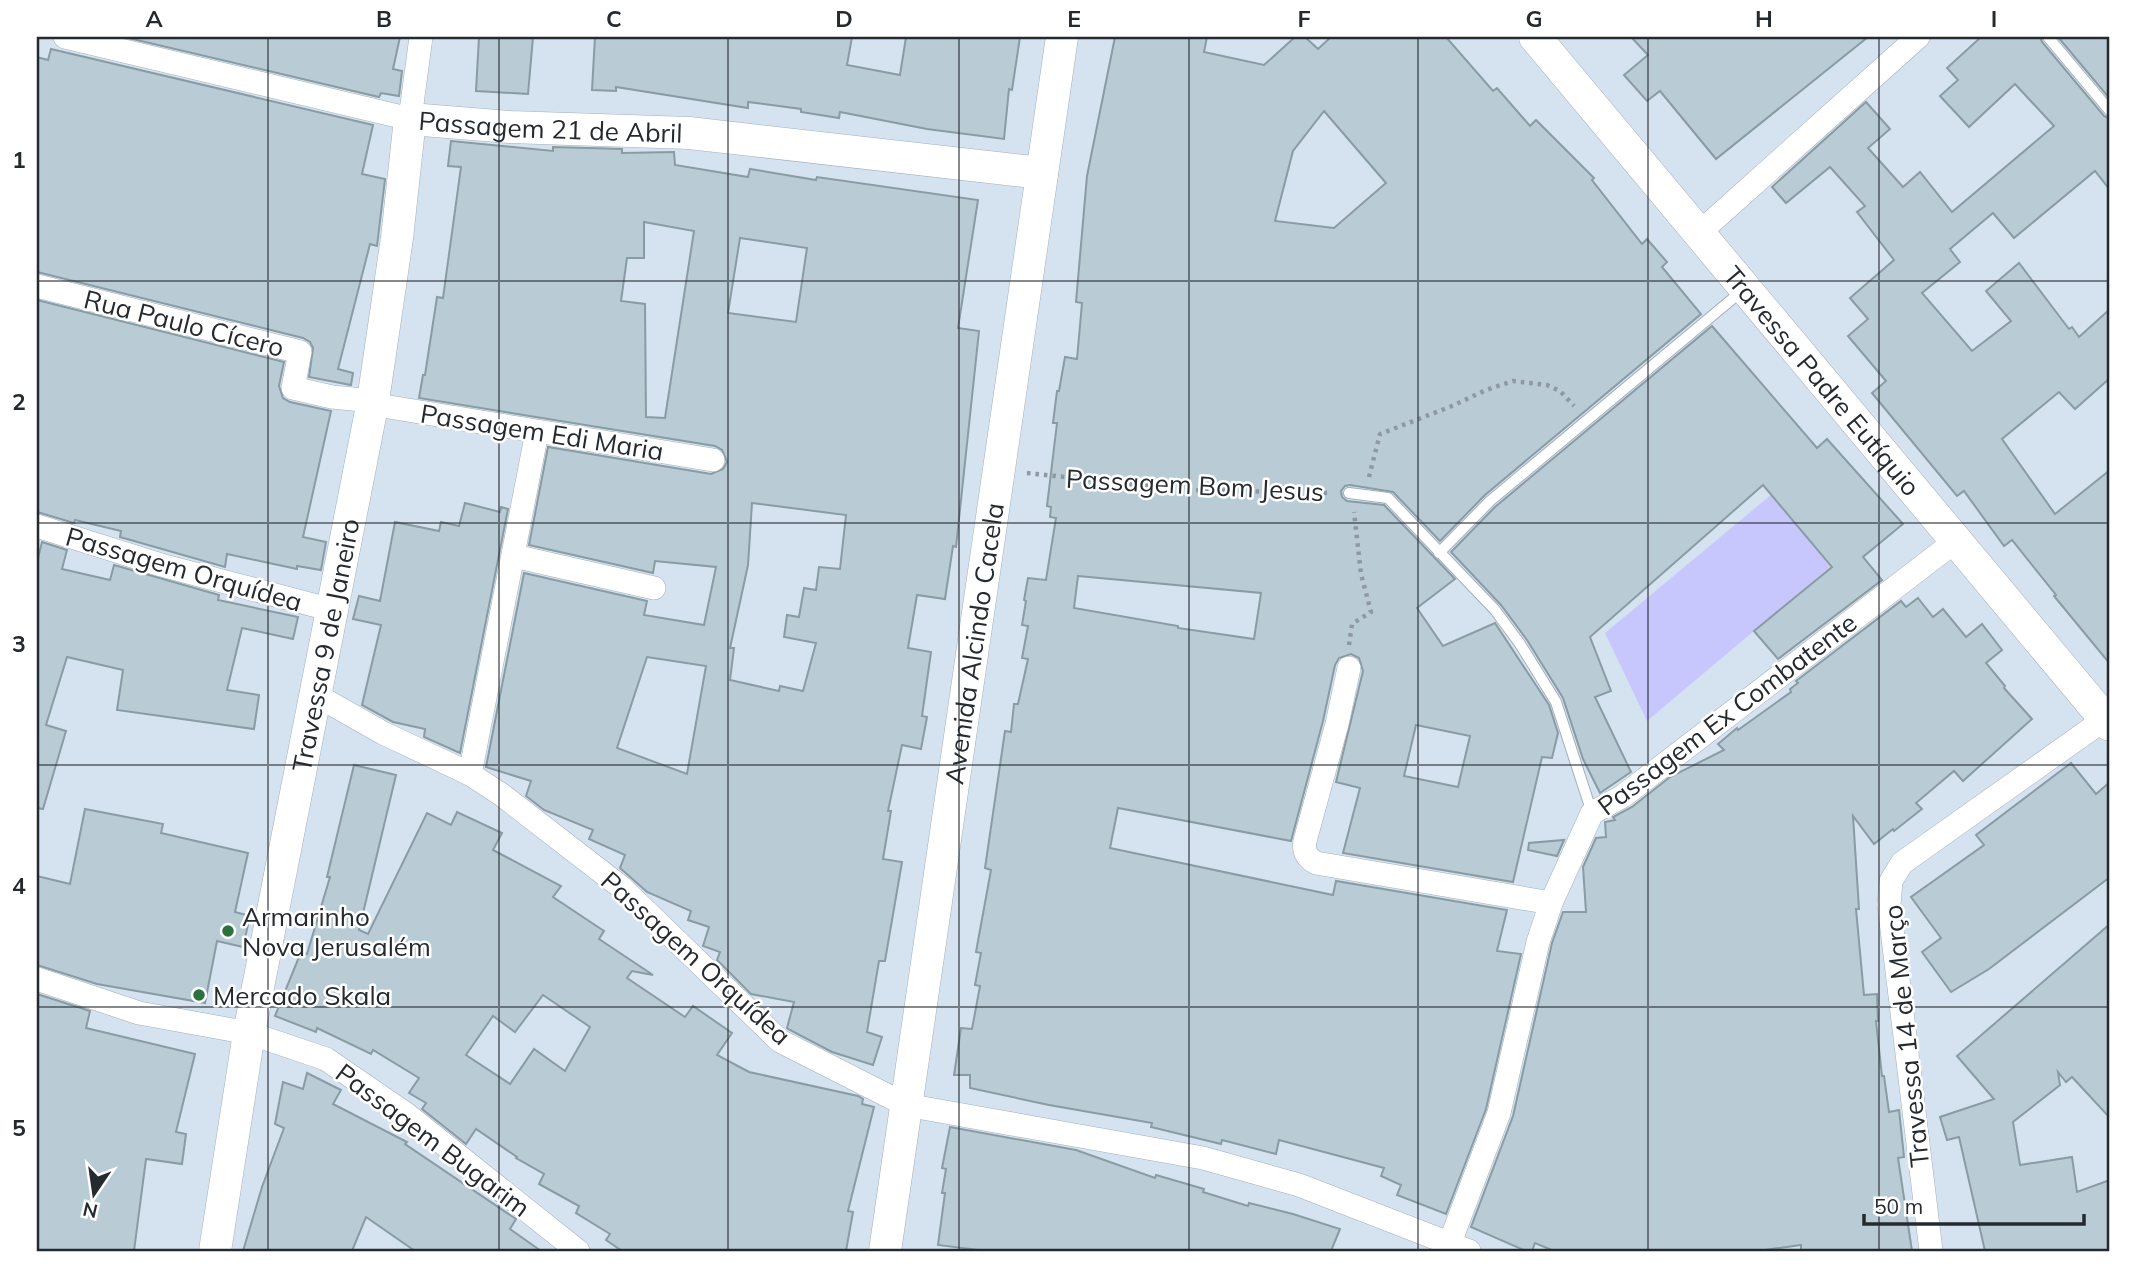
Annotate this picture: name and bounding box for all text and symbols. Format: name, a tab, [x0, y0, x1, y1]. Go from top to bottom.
text: A	[145, 4, 163, 33]
text: B	[376, 4, 392, 33]
text: C	[606, 4, 622, 33]
text: D	[835, 4, 853, 33]
text: E	[1067, 4, 1081, 33]
text: F	[1297, 4, 1311, 33]
text: G	[1525, 4, 1543, 33]
text: H	[1755, 4, 1773, 33]
text: I	[1991, 4, 1997, 33]
street label: Passagem 21 de Abril	[418, 103, 683, 149]
text: 1	[12, 145, 26, 174]
street label: Travessa Padre Eutíquio	[1717, 259, 1928, 502]
street label: Rua Paulo Cícero	[81, 282, 287, 364]
text: 2	[12, 387, 26, 416]
street label: Passagem Edi Maria	[418, 396, 666, 468]
street label: Passagem Bom Jesus	[1065, 462, 1325, 508]
street label: Avenida Alcindo Cacela	[937, 500, 1010, 786]
street label: Travessa 9 de Janeiro	[284, 516, 366, 775]
street label: Passagem Orquídea	[62, 519, 306, 619]
street label: Passagem Ex Combatente	[1591, 606, 1863, 822]
text: 3	[12, 629, 26, 658]
street label: Passagem Orquídea	[594, 864, 798, 1052]
text: 4	[12, 871, 26, 900]
place label: Armarinho Nova Jerusalém	[242, 900, 431, 963]
street label: Travessa 14 de Março	[1876, 903, 1936, 1169]
marker: Armarinho Nova Jerusalém	[220, 923, 236, 939]
place label: Mercado Skala	[213, 979, 391, 1012]
marker: Mercado Skala	[191, 987, 207, 1003]
street label: Passagem Bugarim	[329, 1056, 537, 1224]
text: 5	[12, 1113, 26, 1142]
north arrow	[60, 1158, 130, 1228]
scale bar	[1864, 1183, 2084, 1227]
text: 50 m	[1874, 1193, 1923, 1219]
text: N	[80, 1197, 100, 1224]

